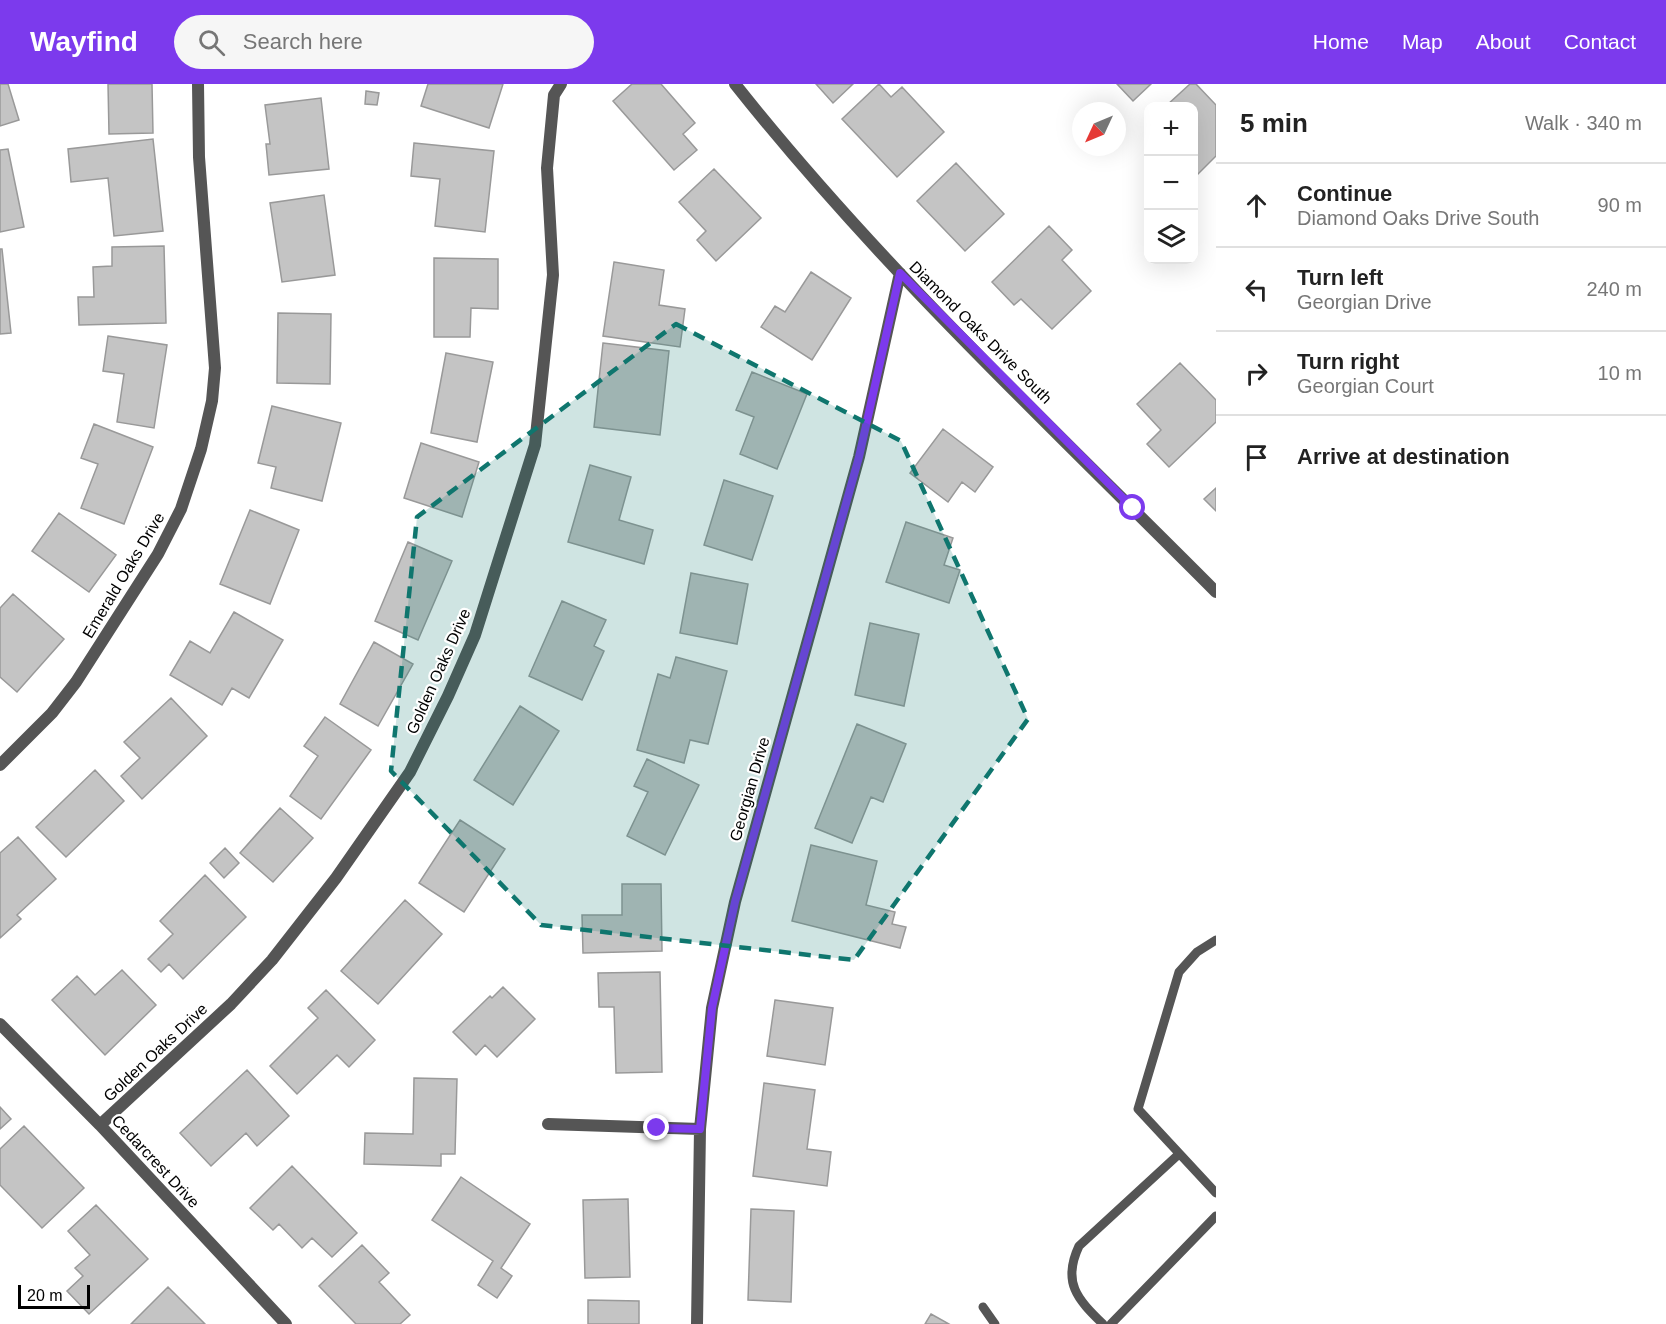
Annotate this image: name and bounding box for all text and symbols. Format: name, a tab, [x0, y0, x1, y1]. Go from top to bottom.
search box	[174, 15, 594, 69]
text: Wayfind	[30, 26, 138, 57]
icon: search	[195, 26, 228, 59]
text: Search here	[243, 29, 363, 54]
text: Home	[1313, 30, 1369, 53]
text: Map	[1402, 30, 1443, 53]
text: About	[1476, 30, 1531, 53]
text: Contact	[1564, 30, 1636, 53]
north arrow	[1072, 102, 1126, 156]
map controls	[1144, 102, 1198, 264]
button: +	[1144, 102, 1198, 156]
text: 5 min	[1240, 108, 1308, 138]
text: Walk · 340 m	[1525, 112, 1642, 134]
button: −	[1144, 156, 1198, 210]
text: Continue	[1297, 181, 1392, 206]
icon: ahead	[1240, 189, 1273, 222]
text: 90 m	[1598, 194, 1642, 216]
text: Diamond Oaks Drive South	[1297, 207, 1539, 229]
button: layers	[1144, 210, 1198, 264]
street label: Diamond Oaks Drive South	[906, 258, 1055, 407]
text: Turn left	[1297, 265, 1383, 290]
icon: left	[1240, 273, 1273, 306]
text: 240 m	[1586, 278, 1642, 300]
text: Georgian Drive	[1297, 291, 1432, 313]
text: Turn right	[1297, 349, 1399, 374]
icon: right	[1240, 357, 1273, 390]
text: 10 m	[1598, 362, 1642, 384]
text: Georgian Court	[1297, 375, 1434, 397]
icon: arrive	[1240, 441, 1273, 474]
text: Arrive at destination	[1297, 444, 1510, 469]
route start	[1119, 494, 1145, 520]
street label: Emerald Oaks Drive	[79, 509, 168, 641]
street label: Golden Oaks Drive	[403, 606, 474, 736]
street label: Georgian Drive	[726, 735, 773, 843]
street label: Golden Oaks Drive	[100, 1000, 211, 1105]
street label: Cedarcrest Drive	[108, 1112, 203, 1211]
route end	[643, 1114, 669, 1140]
scale bar	[18, 1282, 90, 1310]
text: 20 m	[27, 1287, 63, 1304]

